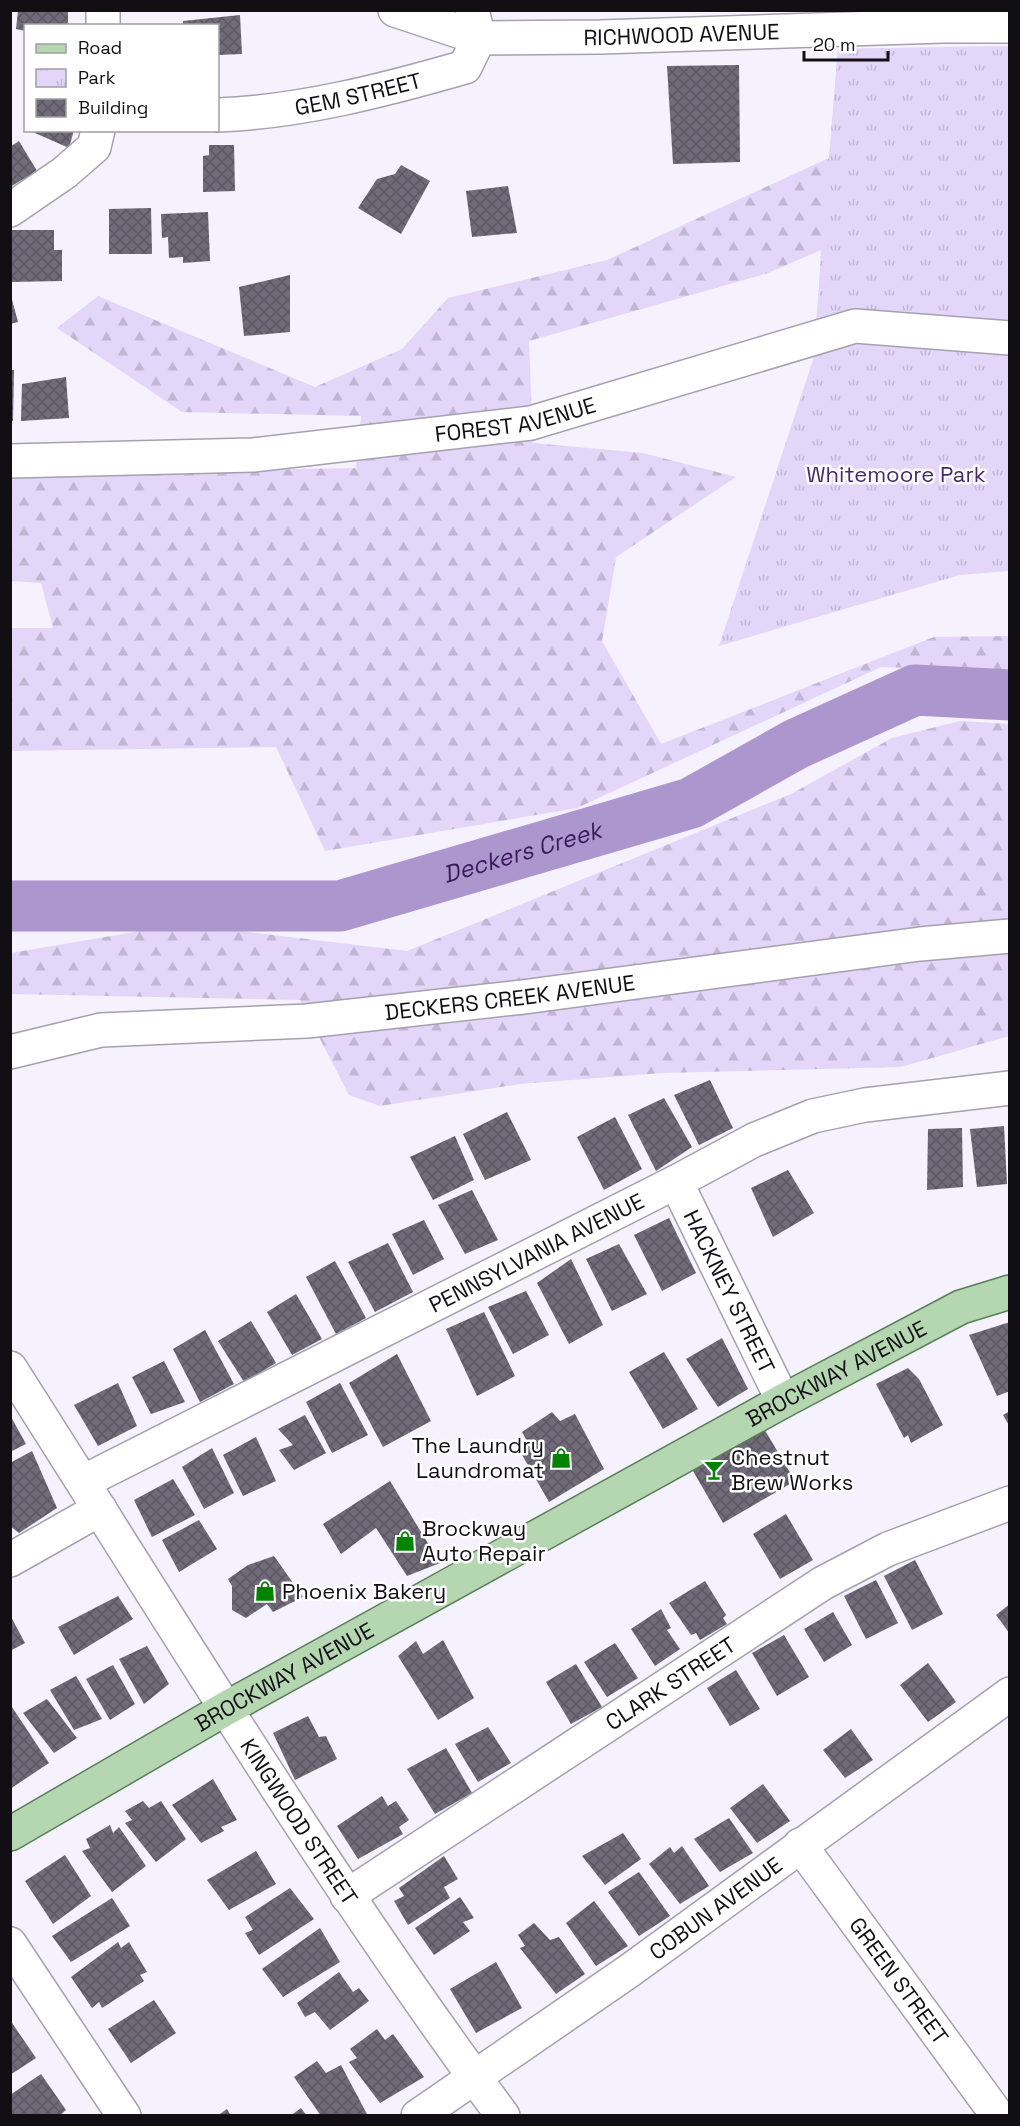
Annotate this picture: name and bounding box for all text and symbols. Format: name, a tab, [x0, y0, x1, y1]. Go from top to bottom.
street label: RICHWOOD AVENUE	[583, 17, 780, 51]
legend	[24, 24, 219, 132]
scale bar	[804, 24, 888, 62]
text: 20 m	[813, 33, 856, 56]
text: Road	[78, 36, 122, 59]
text: Park	[78, 66, 116, 89]
street label: GEM STREET	[293, 66, 425, 121]
text: Building	[78, 96, 148, 119]
street label: FOREST AVENUE	[433, 390, 599, 448]
park label: Whitemoore Park	[806, 460, 986, 488]
water label: Deckers Creek	[439, 813, 608, 890]
street label: DECKERS CREEK AVENUE	[383, 968, 637, 1026]
street label: PENNSYLVANIA AVENUE	[424, 1187, 648, 1319]
street label: HACKNEY STREET	[678, 1205, 781, 1378]
street label: BROCKWAY AVENUE	[741, 1314, 931, 1433]
place label: The Laundry Laundromat	[412, 1431, 544, 1484]
place label: Chestnut Brew Works	[731, 1443, 853, 1496]
shop icon: The Laundry Laundromat	[549, 1446, 573, 1470]
bar icon: Chestnut Brew Works	[702, 1458, 726, 1482]
place label: Brockway Auto Repair	[422, 1514, 546, 1567]
shop icon: Brockway Auto Repair	[393, 1529, 417, 1553]
place label: Phoenix Bakery	[282, 1577, 446, 1605]
shop icon: Phoenix Bakery	[253, 1579, 277, 1603]
street label: BROCKWAY AVENUE	[189, 1616, 378, 1738]
street label: CLARK STREET	[600, 1630, 741, 1736]
street label: KINGWOOD STREET	[235, 1733, 364, 1910]
street label: COBUN AVENUE	[643, 1850, 788, 1966]
street label: GREEN STREET	[843, 1911, 955, 2050]

